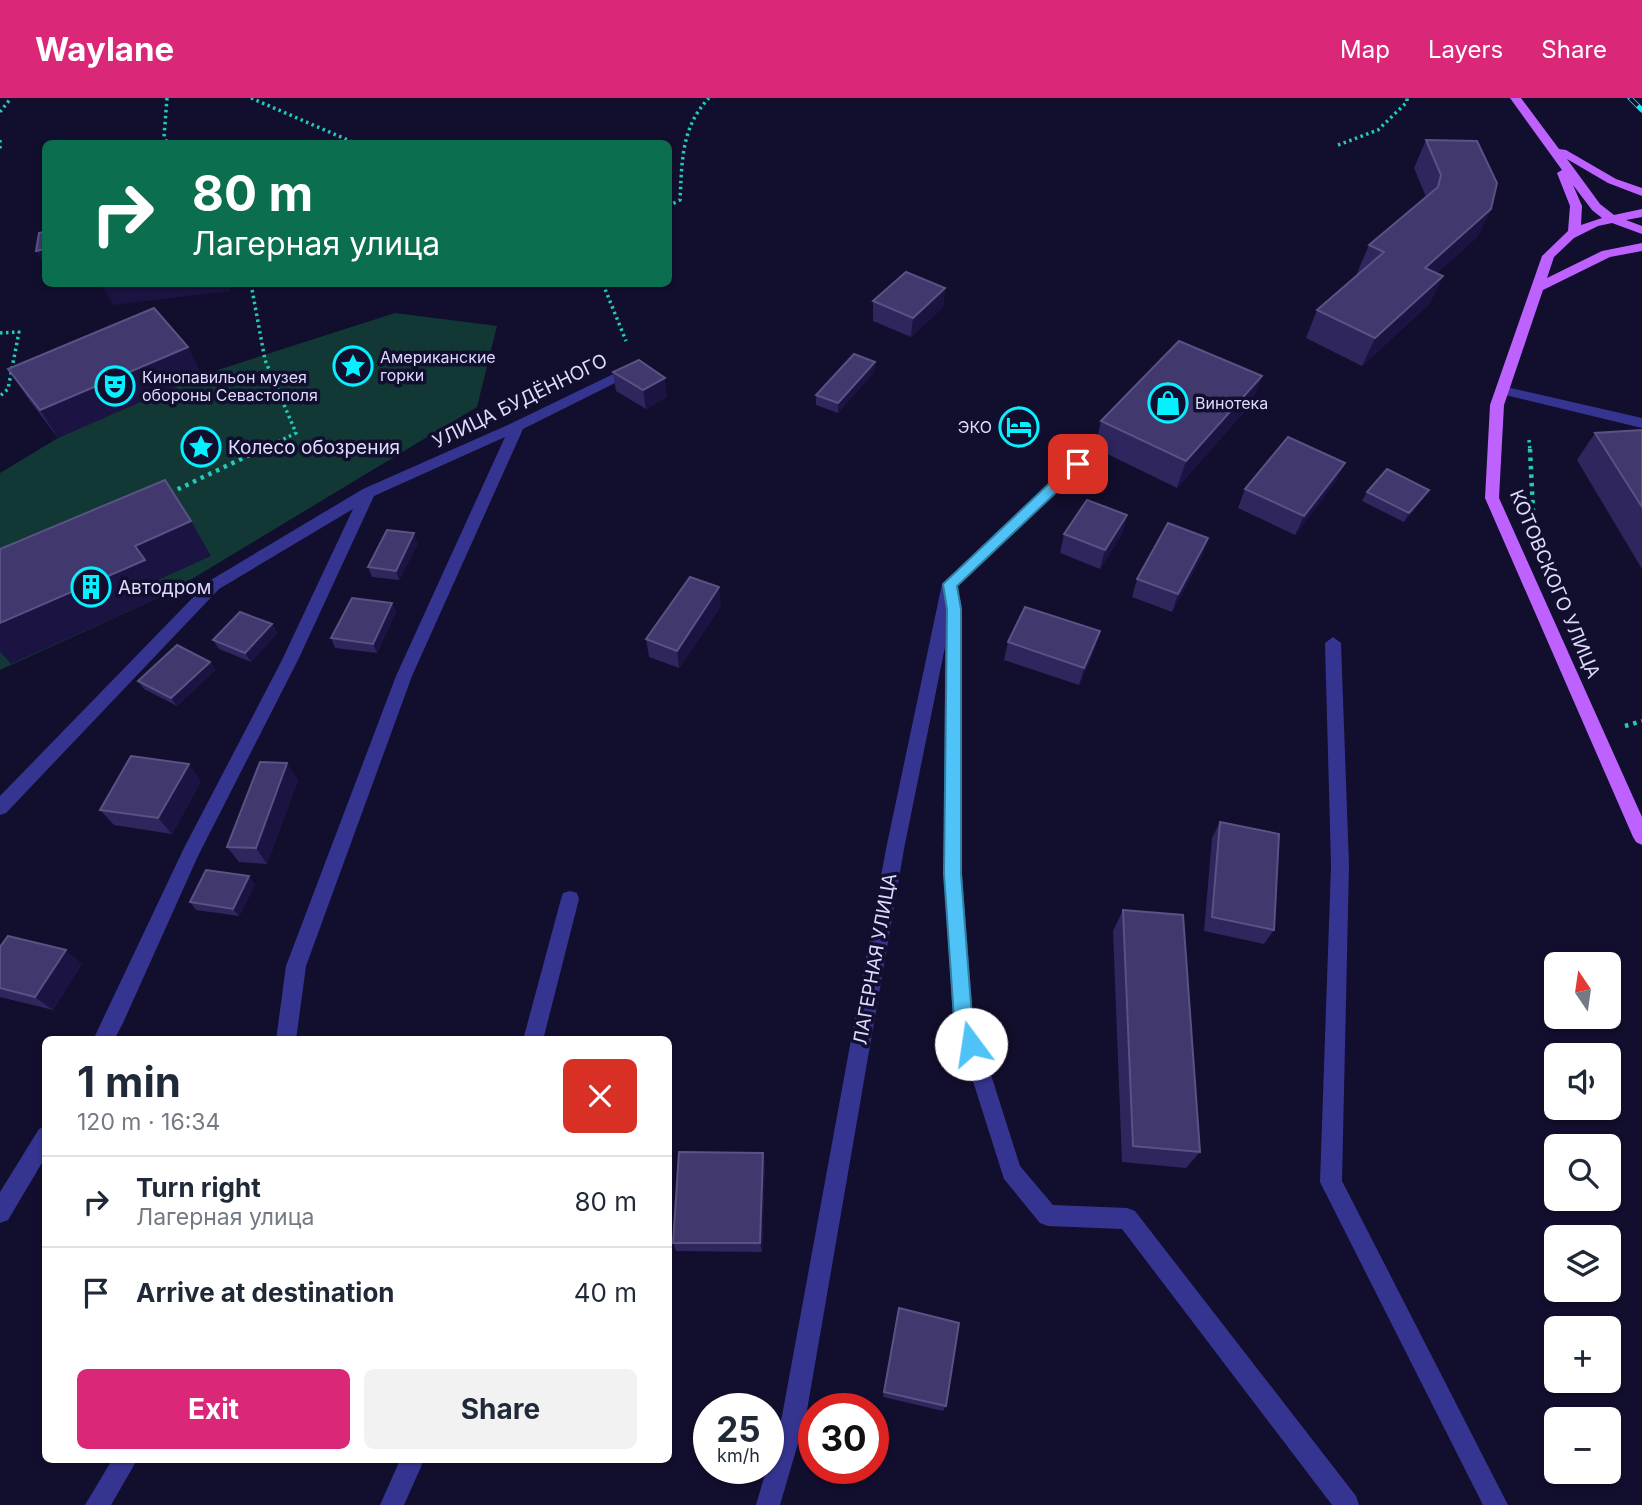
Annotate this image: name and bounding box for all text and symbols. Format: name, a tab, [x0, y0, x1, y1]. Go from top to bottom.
text: Waylane	[35, 29, 174, 69]
text: Map	[1340, 35, 1390, 64]
text: Layers	[1428, 35, 1503, 64]
text: Share	[1541, 35, 1607, 64]
text: 80 m	[192, 164, 313, 223]
icon: right	[77, 168, 168, 259]
text: Лагерная улица	[192, 224, 440, 263]
place icon: Американские горки	[332, 345, 374, 387]
place label: Американские горки	[380, 347, 496, 385]
street label: УЛИЦА БУДЁННОГО	[429, 349, 611, 453]
theatre icon: Кинопавильон музея обороны Севастополя	[94, 365, 136, 407]
place label: Кинопавильон музея обороны Севастополя	[142, 367, 318, 405]
shop icon: Винотека	[1147, 382, 1189, 424]
place label: Винотека	[1195, 393, 1268, 413]
hotel icon: ЭКО	[998, 406, 1040, 448]
place label: ЭКО	[958, 417, 992, 437]
place icon: Колесо обозрения	[180, 426, 222, 468]
pin	[1048, 434, 1108, 494]
place label: Колесо обозрения	[228, 436, 400, 459]
icon: arrive	[1059, 445, 1097, 483]
street label: КОТОВСКОГО УЛИЦА	[1505, 486, 1605, 682]
building icon: Автодром	[70, 566, 112, 608]
place label: Автодром	[118, 576, 211, 599]
street label: ЛАГЕРНАЯ УЛИЦА	[849, 871, 901, 1047]
north arrow	[1544, 952, 1620, 1029]
map controls	[1544, 952, 1621, 1484]
position arrow	[934, 1007, 1008, 1081]
button: sound	[1544, 1043, 1621, 1120]
text: 1 min	[77, 1056, 181, 1107]
button: close	[563, 1059, 637, 1133]
text: 120 m · 16:34	[77, 1108, 220, 1136]
button: search	[1544, 1134, 1621, 1211]
text: Turn right	[136, 1172, 261, 1203]
icon: right	[77, 1183, 115, 1221]
text: 80 m	[574, 1186, 637, 1217]
text: Лагерная улица	[136, 1203, 314, 1231]
button: layers	[1544, 1225, 1621, 1302]
icon: arrive	[77, 1274, 115, 1312]
text: Arrive at destination	[136, 1277, 395, 1308]
text: 40 m	[574, 1277, 637, 1308]
button: +	[1544, 1316, 1621, 1393]
button: Exit	[77, 1369, 350, 1449]
button: Share	[364, 1369, 637, 1449]
speed limit sign: 30	[798, 1393, 889, 1484]
button: −	[1544, 1407, 1621, 1484]
text: 25	[716, 1408, 761, 1450]
text: km/h	[717, 1445, 760, 1466]

